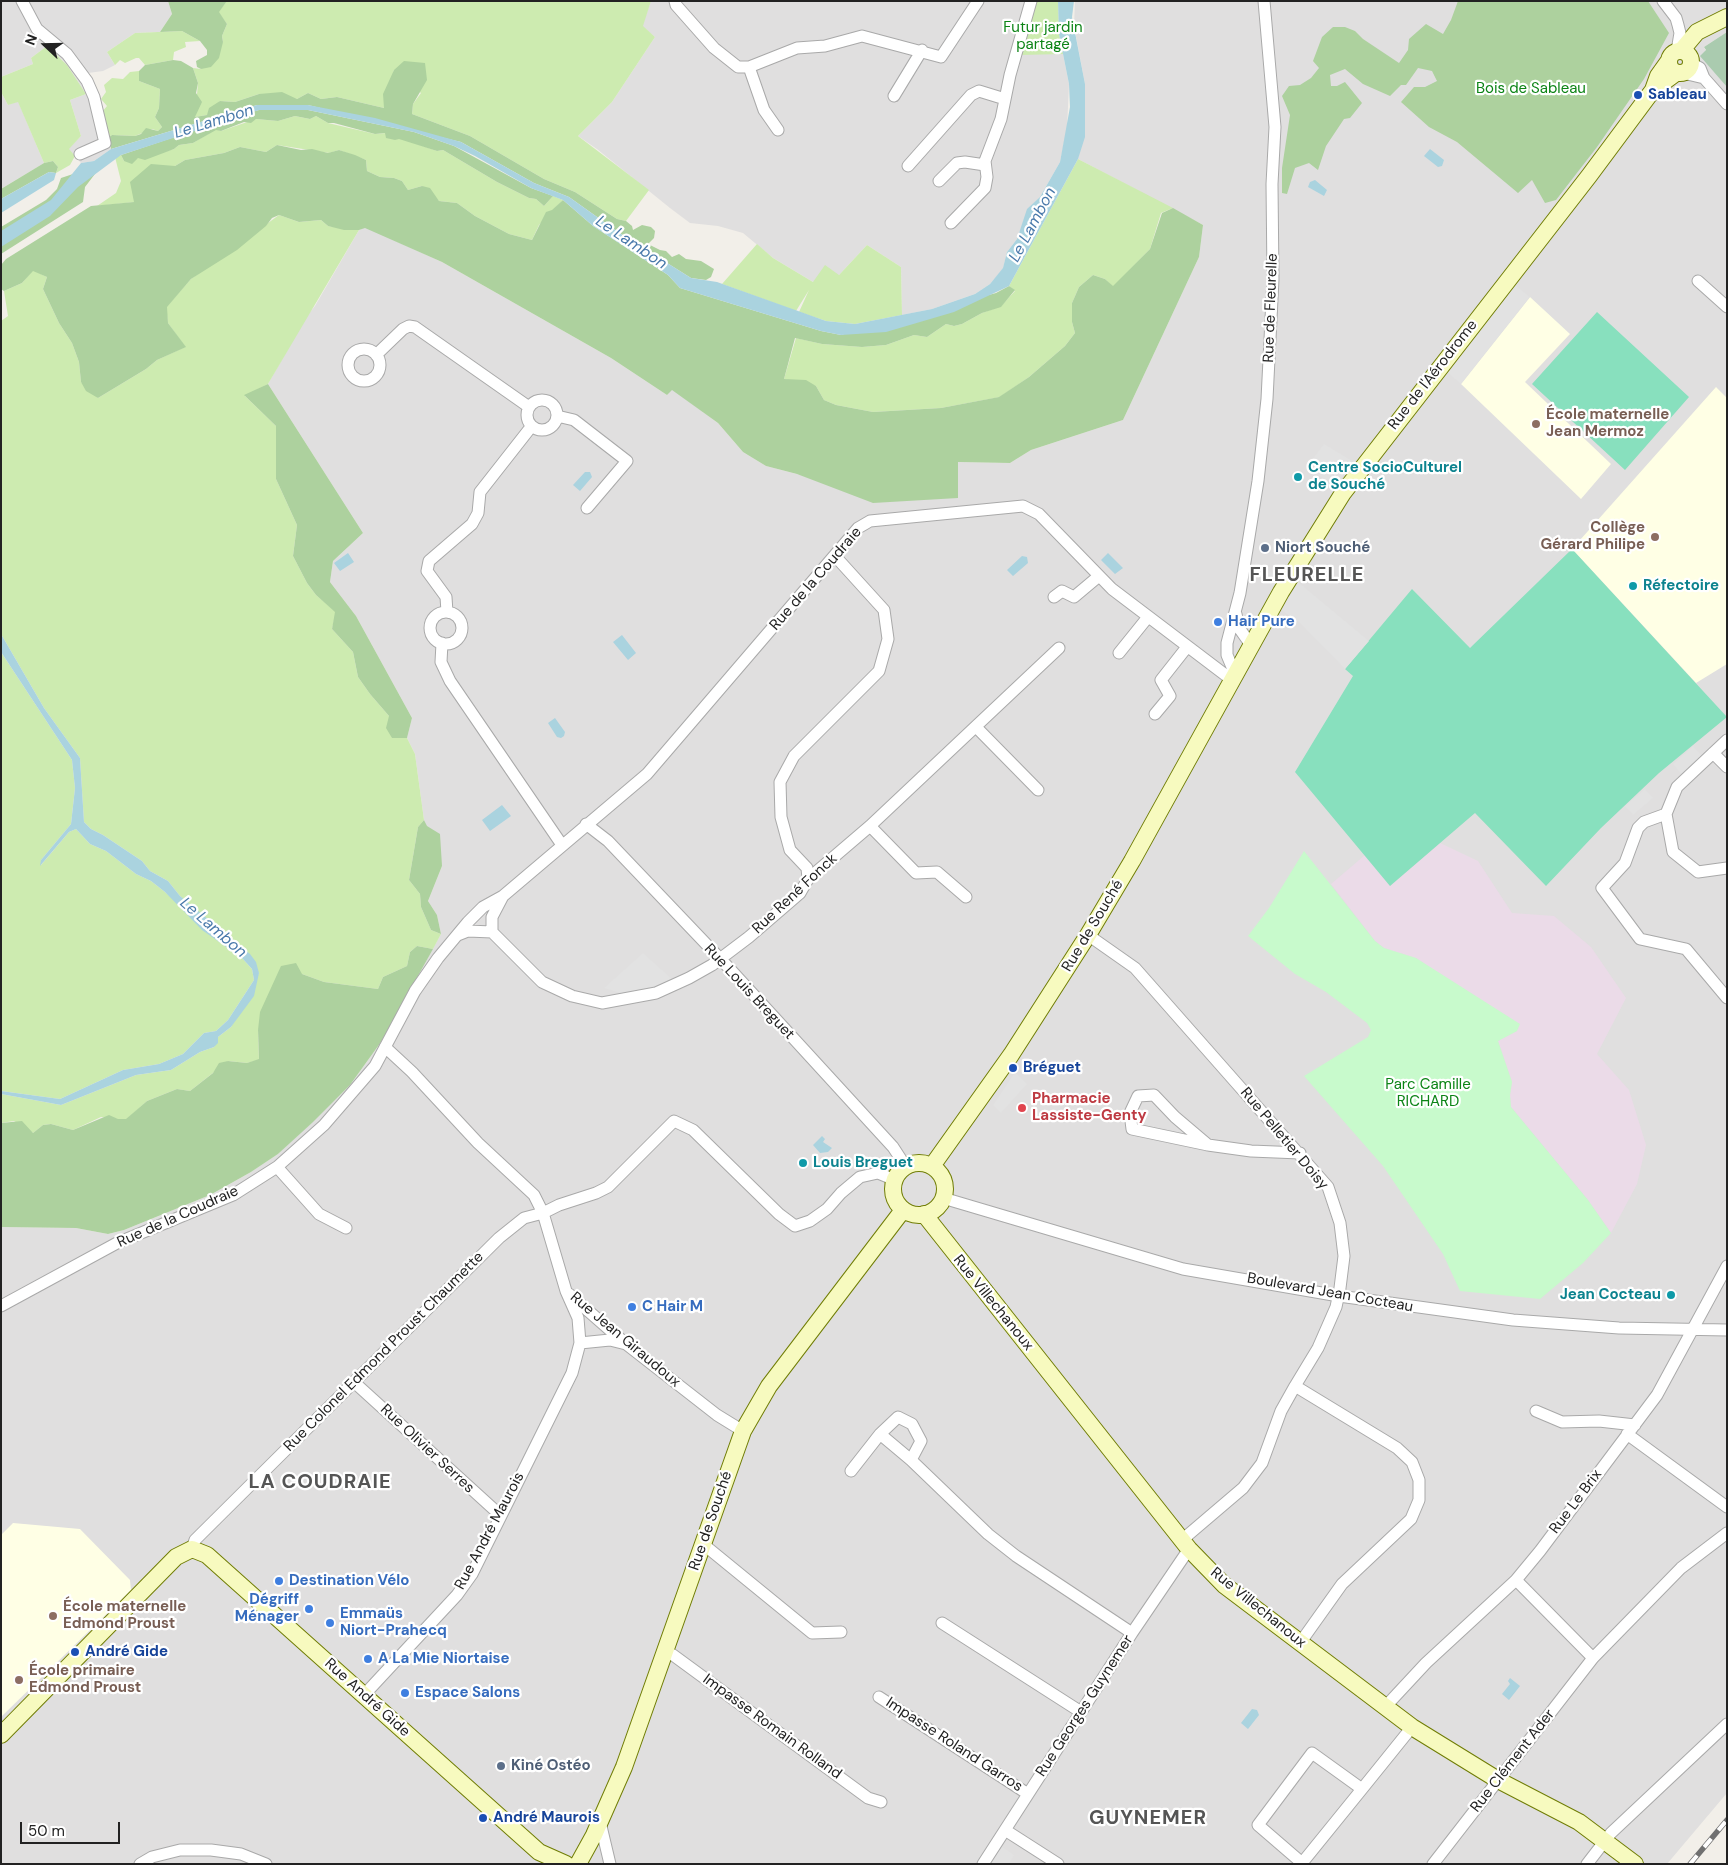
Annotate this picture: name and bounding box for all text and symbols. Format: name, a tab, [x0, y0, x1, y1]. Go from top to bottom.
park label: Futur jardin partagé	[1003, 19, 1083, 54]
north arrow	[20, 20, 70, 70]
text: N	[21, 32, 41, 48]
park label: Bois de Sableau	[1476, 80, 1586, 98]
place label: Sableau	[1648, 86, 1707, 104]
marker: Sableau	[1632, 89, 1644, 101]
water label: Le Lambon	[172, 101, 256, 143]
water label: Le Lambon	[1005, 184, 1061, 266]
water label: Le Lambon	[592, 212, 670, 274]
street label: Rue de Fleurelle	[1260, 253, 1282, 363]
street label: Rue de l'Aérodrome	[1385, 316, 1481, 434]
place label: École maternelle Jean Mermoz	[1546, 406, 1669, 441]
marker: École maternelle Jean Mermoz	[1530, 418, 1542, 430]
place label: Centre SocioCulturel de Souché	[1308, 459, 1462, 494]
marker: Centre SocioCulturel de Souché	[1292, 471, 1304, 483]
place label: Collège Gérard Philipe	[1540, 519, 1645, 554]
street label: Rue de la Coudraie	[766, 524, 866, 634]
marker: Collège Gérard Philipe	[1649, 531, 1661, 543]
place label: Niort Souché	[1275, 539, 1370, 557]
marker: Niort Souché	[1259, 542, 1271, 554]
district label: FLEURELLE	[1248, 564, 1366, 588]
place label: Réfectoire	[1643, 577, 1719, 595]
marker: Réfectoire	[1627, 580, 1639, 592]
place label: Hair Pure	[1228, 613, 1295, 631]
marker: Hair Pure	[1212, 616, 1224, 628]
street label: Rue René Fonck	[749, 850, 841, 938]
street label: Rue de Souché	[1059, 877, 1127, 975]
water label: Le Lambon	[176, 894, 250, 962]
street label: Rue Louis Breguet	[700, 940, 798, 1044]
place label: Bréguet	[1023, 1059, 1081, 1077]
marker: Bréguet	[1007, 1062, 1019, 1074]
park label: Parc Camille RICHARD	[1385, 1076, 1471, 1111]
street label: Rue Pelletier Doisy	[1236, 1084, 1332, 1194]
place label: Pharmacie Lassiste-Genty	[1032, 1090, 1146, 1125]
marker: Pharmacie Lassiste-Genty	[1016, 1102, 1028, 1114]
place label: Louis Breguet	[813, 1154, 913, 1172]
marker: Louis Breguet	[797, 1157, 809, 1169]
street label: Rue de la Coudraie	[115, 1182, 241, 1252]
street label: Rue Colonel Edmond Proust Chaumette	[280, 1248, 488, 1456]
street label: Rue Villechanoux	[949, 1252, 1037, 1354]
street label: Boulevard Jean Cocteau	[1246, 1270, 1414, 1316]
place label: Jean Cocteau	[1560, 1286, 1661, 1304]
street label: Rue Jean Giraudoux	[566, 1289, 684, 1391]
marker: Jean Cocteau	[1665, 1289, 1677, 1301]
place label: C Hair M	[642, 1298, 703, 1316]
marker: C Hair M	[626, 1301, 638, 1313]
street label: Rue Olivier Serres	[376, 1401, 478, 1497]
street label: Rue Le Brix	[1546, 1466, 1606, 1538]
street label: Rue André Maurois	[451, 1469, 529, 1593]
street label: Rue de Souché	[686, 1469, 736, 1573]
district label: LA COUDRAIE	[247, 1471, 393, 1495]
street label: Rue Villechanoux	[1207, 1564, 1309, 1652]
place label: Destination Vélo	[289, 1572, 409, 1590]
marker: Destination Vélo	[273, 1575, 285, 1587]
place label: Dégriff Ménager	[235, 1591, 299, 1626]
place label: École maternelle Edmond Proust	[63, 1598, 186, 1633]
marker: Dégriff Ménager	[303, 1603, 315, 1615]
place label: Emmaüs Niort-Prahecq	[340, 1605, 447, 1640]
marker: École maternelle Edmond Proust	[47, 1610, 59, 1622]
marker: Emmaüs Niort-Prahecq	[324, 1617, 336, 1629]
street label: Rue Georges Guynemer	[1032, 1632, 1138, 1780]
place label: André Gide	[85, 1643, 168, 1661]
marker: André Gide	[69, 1646, 81, 1658]
place label: A La Mie Niortaise	[378, 1650, 510, 1668]
marker: A La Mie Niortaise	[362, 1653, 374, 1665]
street label: Rue André Gide	[321, 1655, 413, 1741]
place label: École primaire Edmond Proust	[29, 1662, 141, 1697]
street label: Impasse Romain Rolland	[699, 1671, 845, 1783]
marker: École primaire Edmond Proust	[13, 1674, 25, 1686]
place label: Espace Salons	[415, 1684, 520, 1702]
marker: Espace Salons	[399, 1687, 411, 1699]
street label: Impasse Roland Garros	[882, 1694, 1026, 1796]
street label: Rue Clément Ader	[1467, 1706, 1559, 1816]
place label: Kiné Ostéo	[511, 1757, 591, 1775]
marker: Kiné Ostéo	[495, 1760, 507, 1772]
district label: GUYNEMER	[1088, 1807, 1208, 1831]
place label: André Maurois	[493, 1809, 600, 1827]
scale bar	[22, 1812, 122, 1844]
marker: André Maurois	[477, 1812, 489, 1824]
text: 50 m	[28, 1821, 65, 1841]

